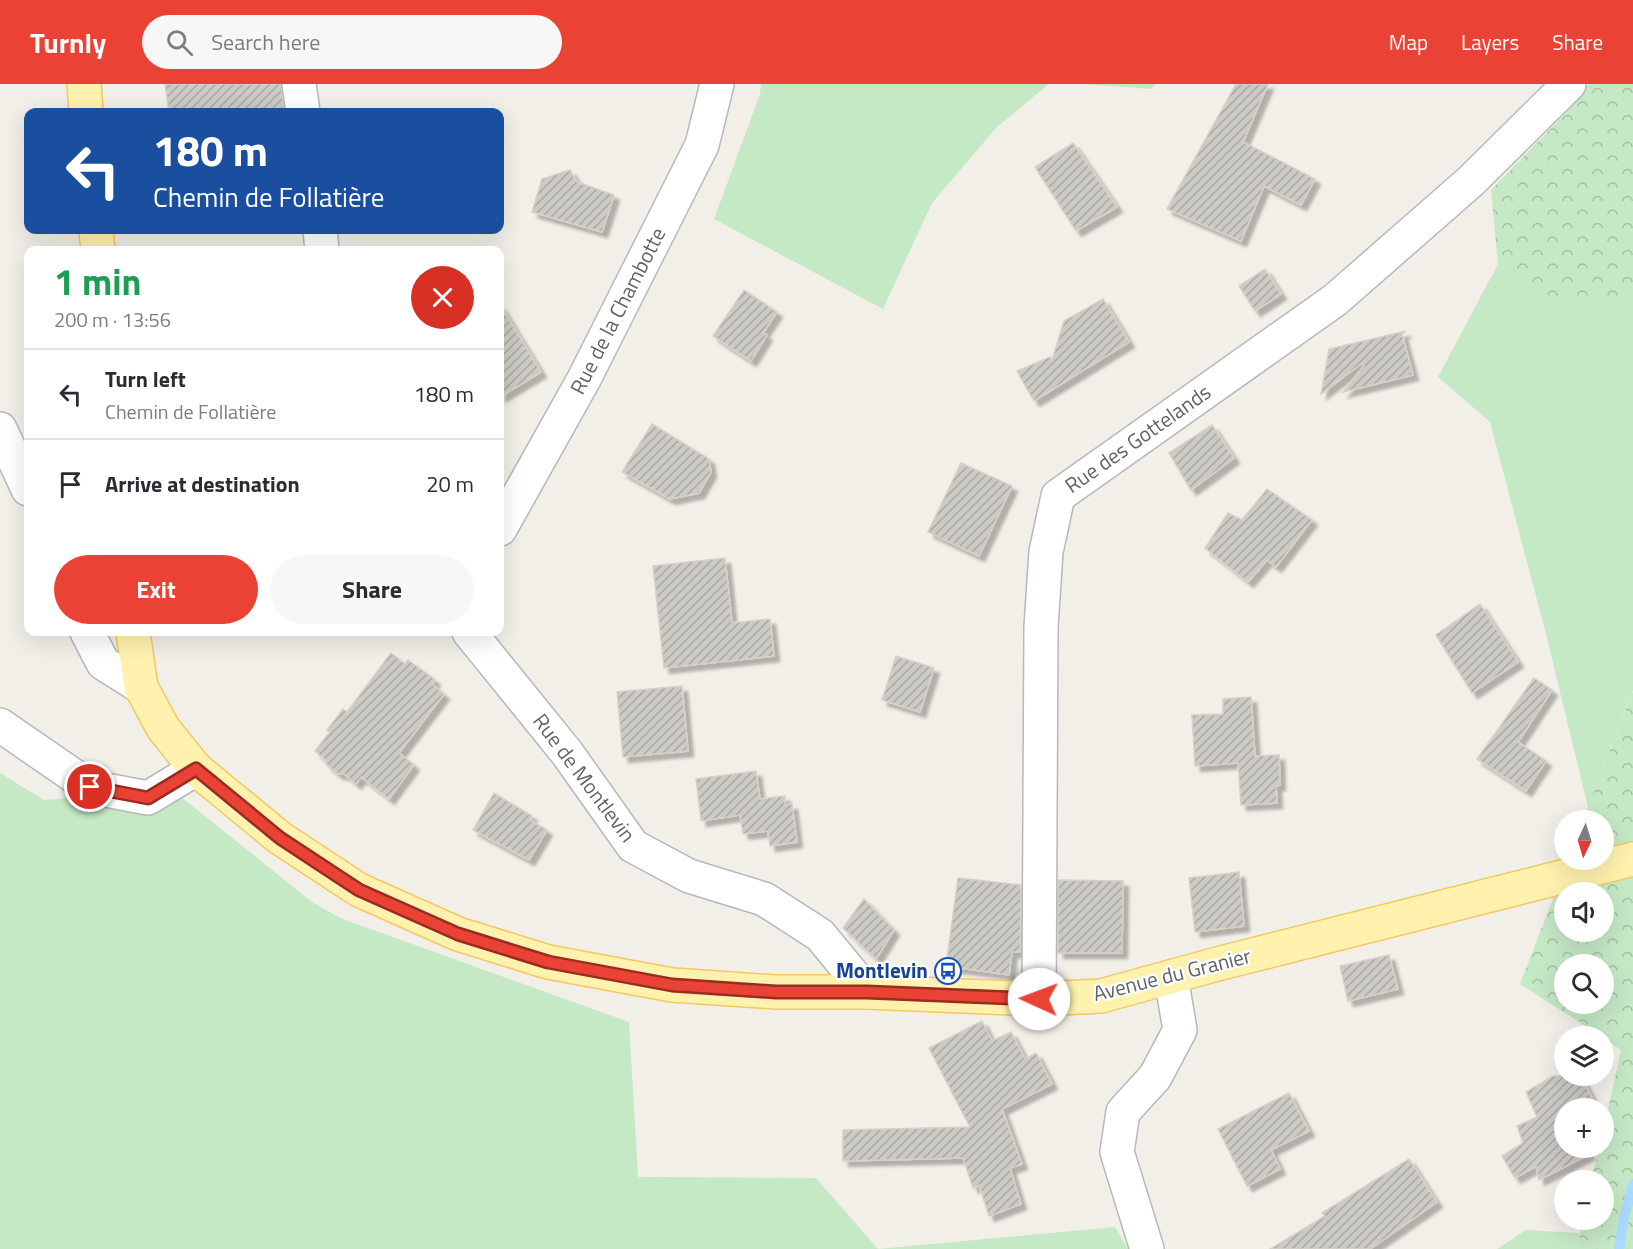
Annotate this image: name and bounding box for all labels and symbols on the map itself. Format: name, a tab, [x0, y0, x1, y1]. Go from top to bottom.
street label: Rue de la Chambotte	[561, 221, 673, 400]
street label: Rue des Gottelands	[1058, 376, 1217, 501]
street label: Rue de Montlevin	[526, 706, 644, 849]
pin	[64, 761, 115, 812]
north arrow	[1554, 810, 1614, 870]
street label: Avenue du Granier	[1089, 939, 1254, 1009]
place label: Montlevin	[836, 954, 928, 986]
bus stop icon: Montlevin	[933, 956, 963, 986]
position arrow	[1007, 967, 1071, 1031]

